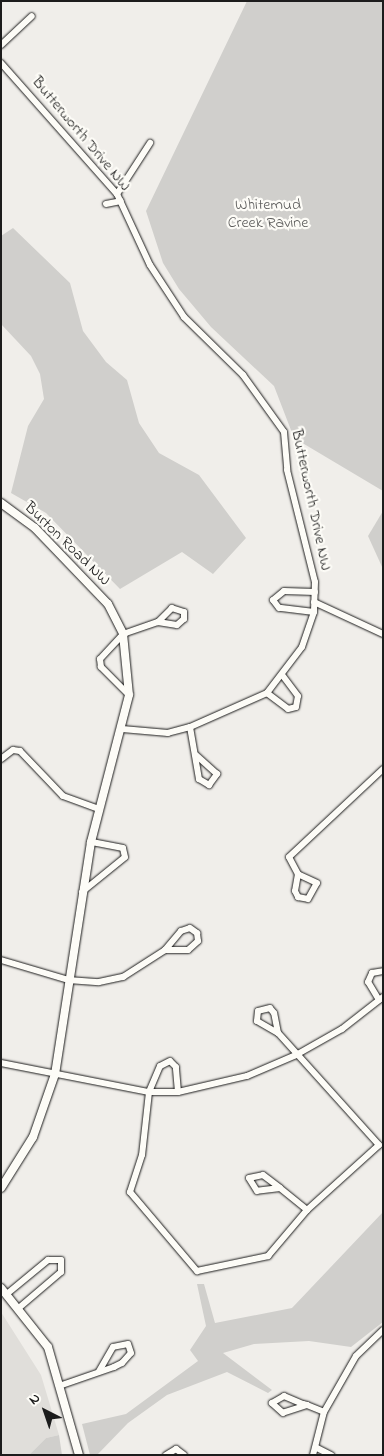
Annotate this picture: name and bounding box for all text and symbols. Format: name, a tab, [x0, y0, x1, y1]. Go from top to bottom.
street label: Butterworth Drive NW	[27, 73, 135, 195]
park label: Whitemud Creek Ravine	[228, 195, 308, 233]
street label: Butterworth Drive NW	[287, 428, 335, 572]
street label: Burton Road NW	[20, 498, 114, 590]
north arrow	[20, 1386, 70, 1436]
text: N	[24, 1388, 45, 1410]

